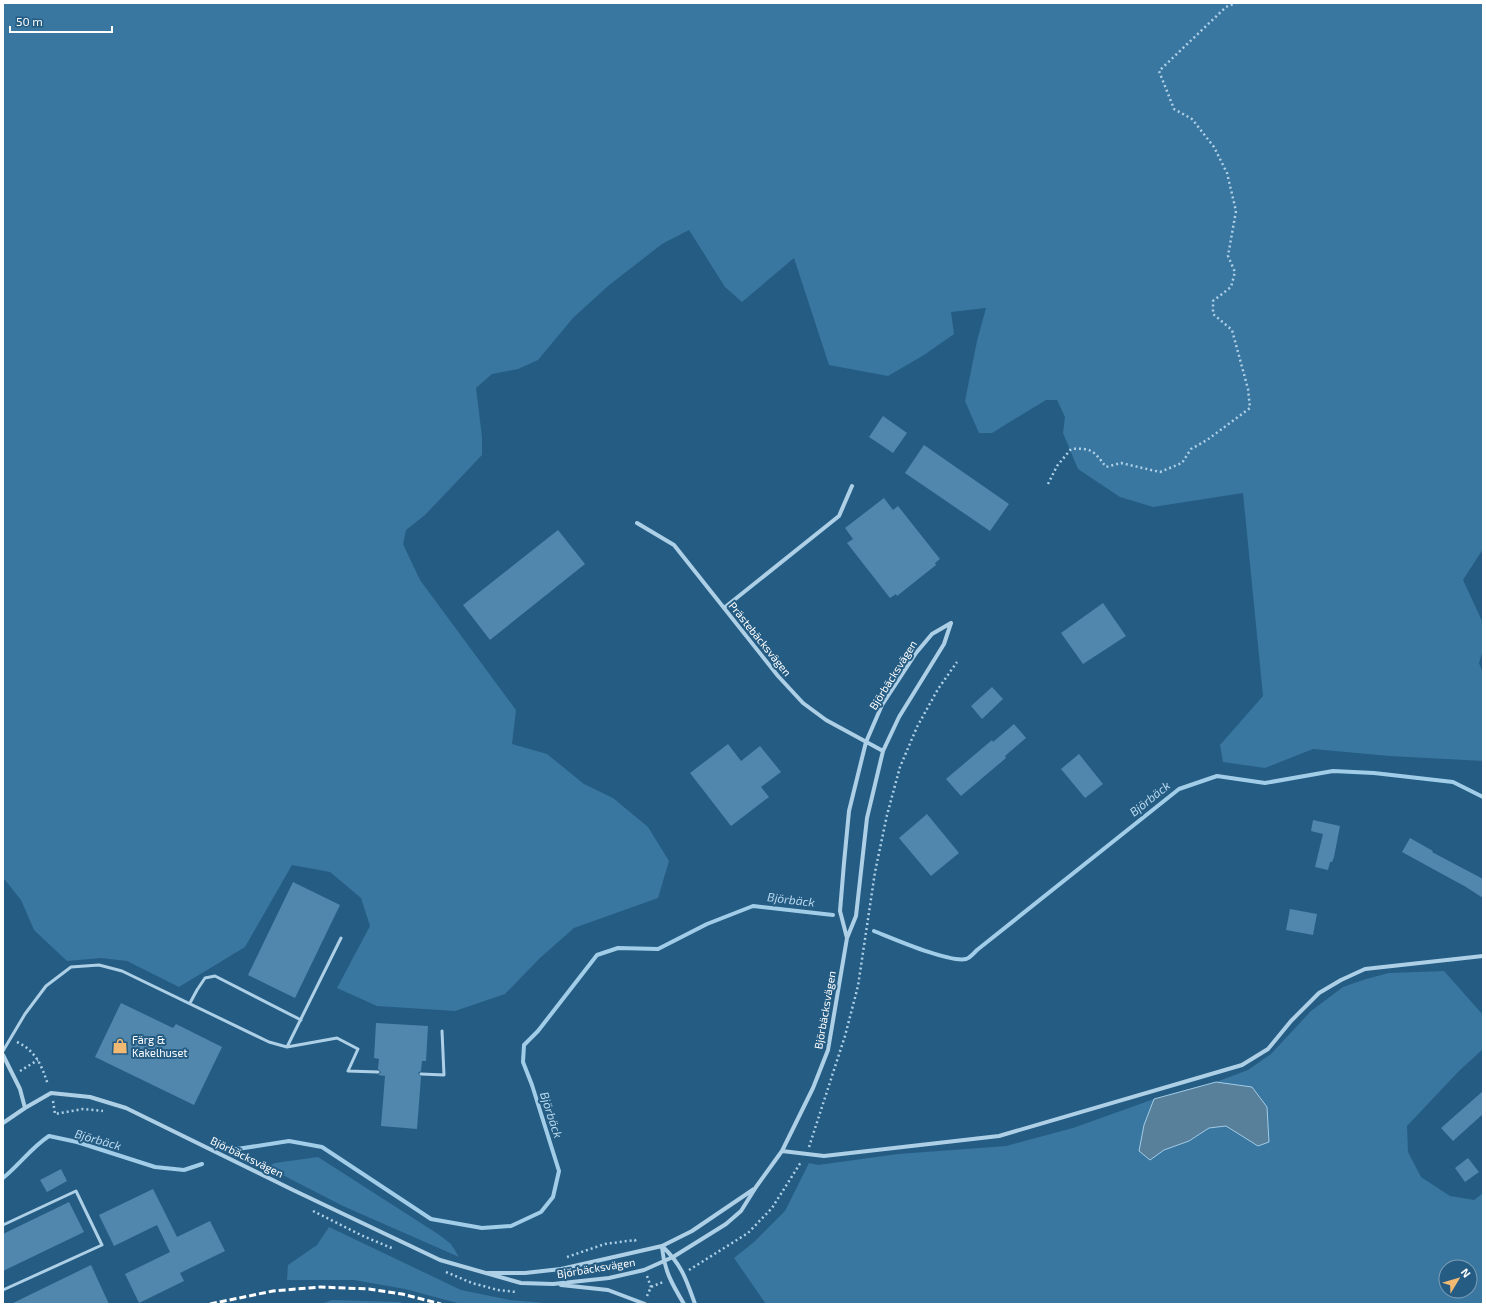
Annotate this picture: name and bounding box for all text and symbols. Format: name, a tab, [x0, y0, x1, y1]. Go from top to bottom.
scale bar	[10, 8, 112, 34]
text: 50 m	[16, 14, 43, 28]
street label: Prästebäcksvägen	[726, 599, 794, 678]
street label: Björbäcksvägen	[866, 638, 920, 712]
water label: Björbäck	[1126, 778, 1173, 819]
water label: Björbäck	[766, 889, 816, 910]
street label: Björbäcksvägen	[811, 970, 839, 1050]
place label: Färg & Kakelhuset	[132, 1033, 188, 1059]
shop icon: Färg & Kakelhuset	[111, 1037, 129, 1055]
water label: Björbäck	[537, 1090, 566, 1140]
water label: Björbäck	[73, 1126, 123, 1153]
street label: Björbäcksvägen	[208, 1133, 286, 1181]
street label: Björbäcksvägen	[556, 1255, 636, 1281]
north arrow	[1438, 1259, 1478, 1299]
text: N	[1459, 1265, 1474, 1280]

